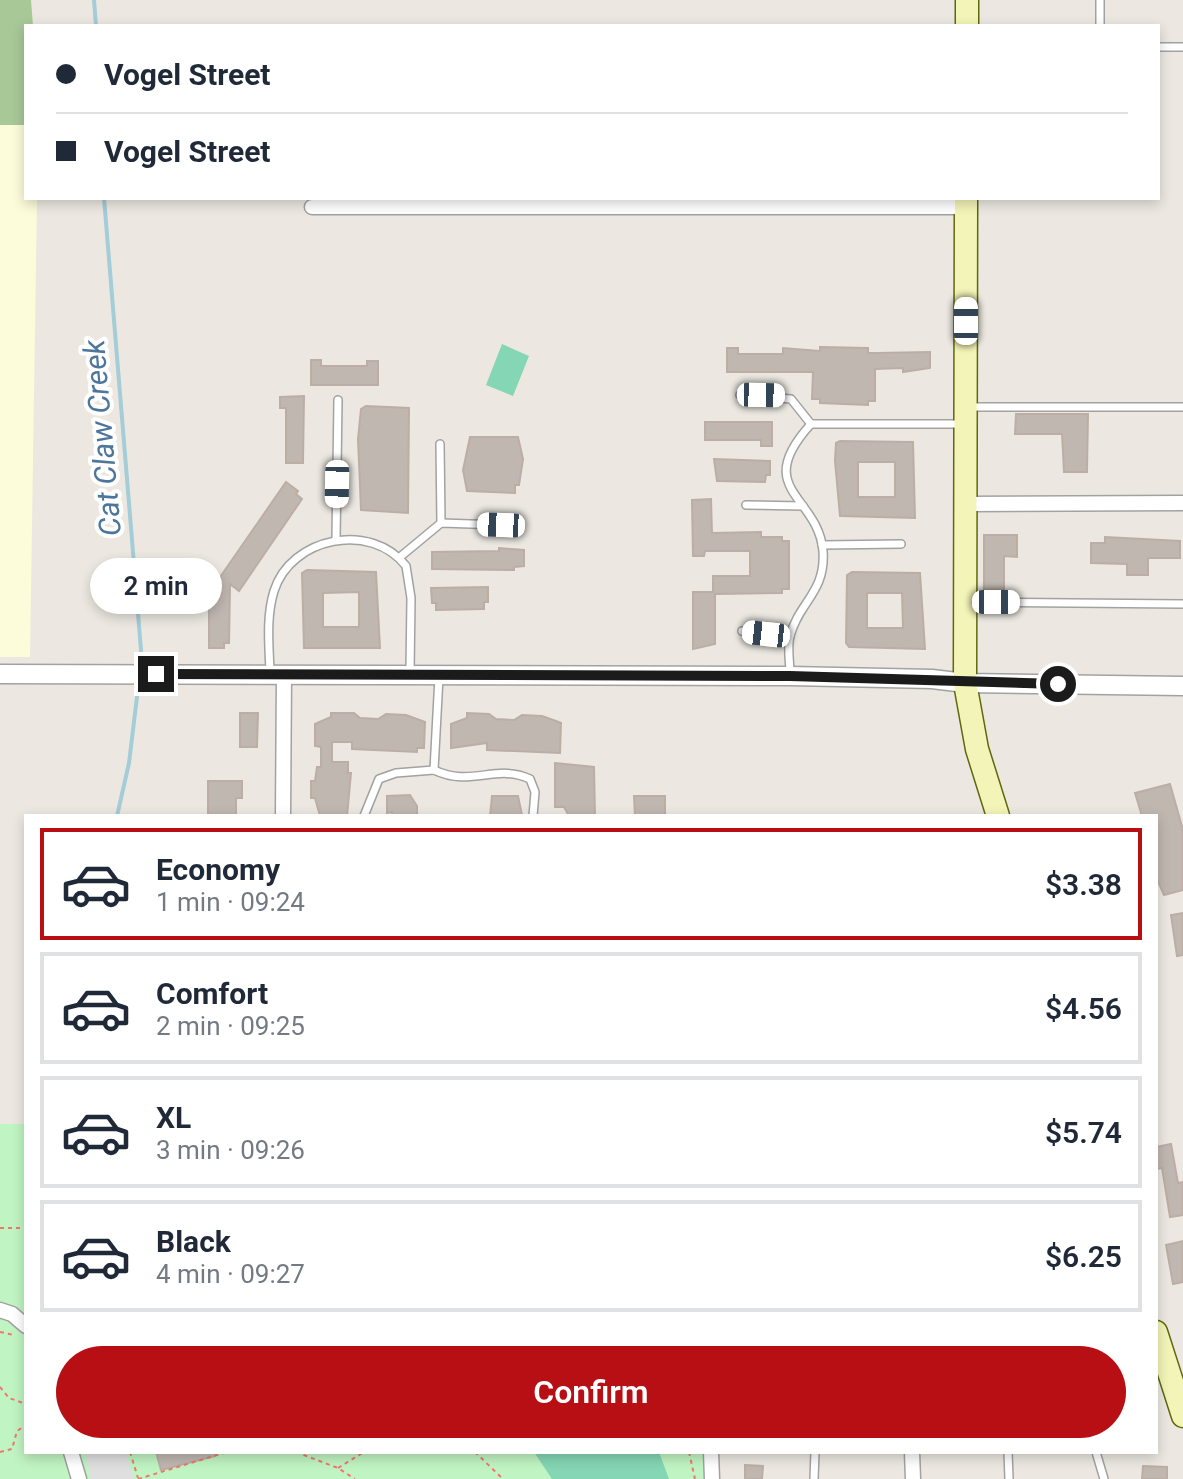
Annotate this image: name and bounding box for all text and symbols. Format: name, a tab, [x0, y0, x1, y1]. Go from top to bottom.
text: Vogel Street	[104, 57, 270, 92]
text: Vogel Street	[104, 134, 270, 169]
car	[954, 297, 978, 345]
water label: Cat Claw Creek	[76, 337, 128, 538]
car	[737, 383, 785, 407]
car	[325, 460, 349, 508]
car	[477, 512, 525, 538]
callout: 2 min	[90, 558, 222, 614]
text: 2 min	[123, 571, 189, 601]
car	[972, 590, 1020, 614]
car	[741, 620, 791, 648]
route end	[138, 656, 174, 692]
route start	[1040, 666, 1076, 702]
icon: car	[60, 848, 132, 920]
text: Economy	[156, 852, 280, 887]
text: $3.38	[1045, 867, 1122, 902]
text: 1 min · 09:24	[156, 887, 305, 917]
icon: car	[60, 972, 132, 1044]
text: Comfort	[156, 976, 268, 1011]
text: $4.56	[1045, 991, 1122, 1026]
text: 2 min · 09:25	[156, 1011, 305, 1041]
icon: car	[60, 1096, 132, 1168]
text: XL	[156, 1100, 191, 1135]
text: $5.74	[1045, 1115, 1122, 1150]
text: 3 min · 09:26	[156, 1135, 305, 1165]
icon: car	[60, 1220, 132, 1292]
text: Black	[156, 1224, 231, 1259]
text: $6.25	[1045, 1239, 1122, 1274]
text: 4 min · 09:27	[156, 1259, 305, 1289]
button: Confirm	[56, 1346, 1126, 1438]

